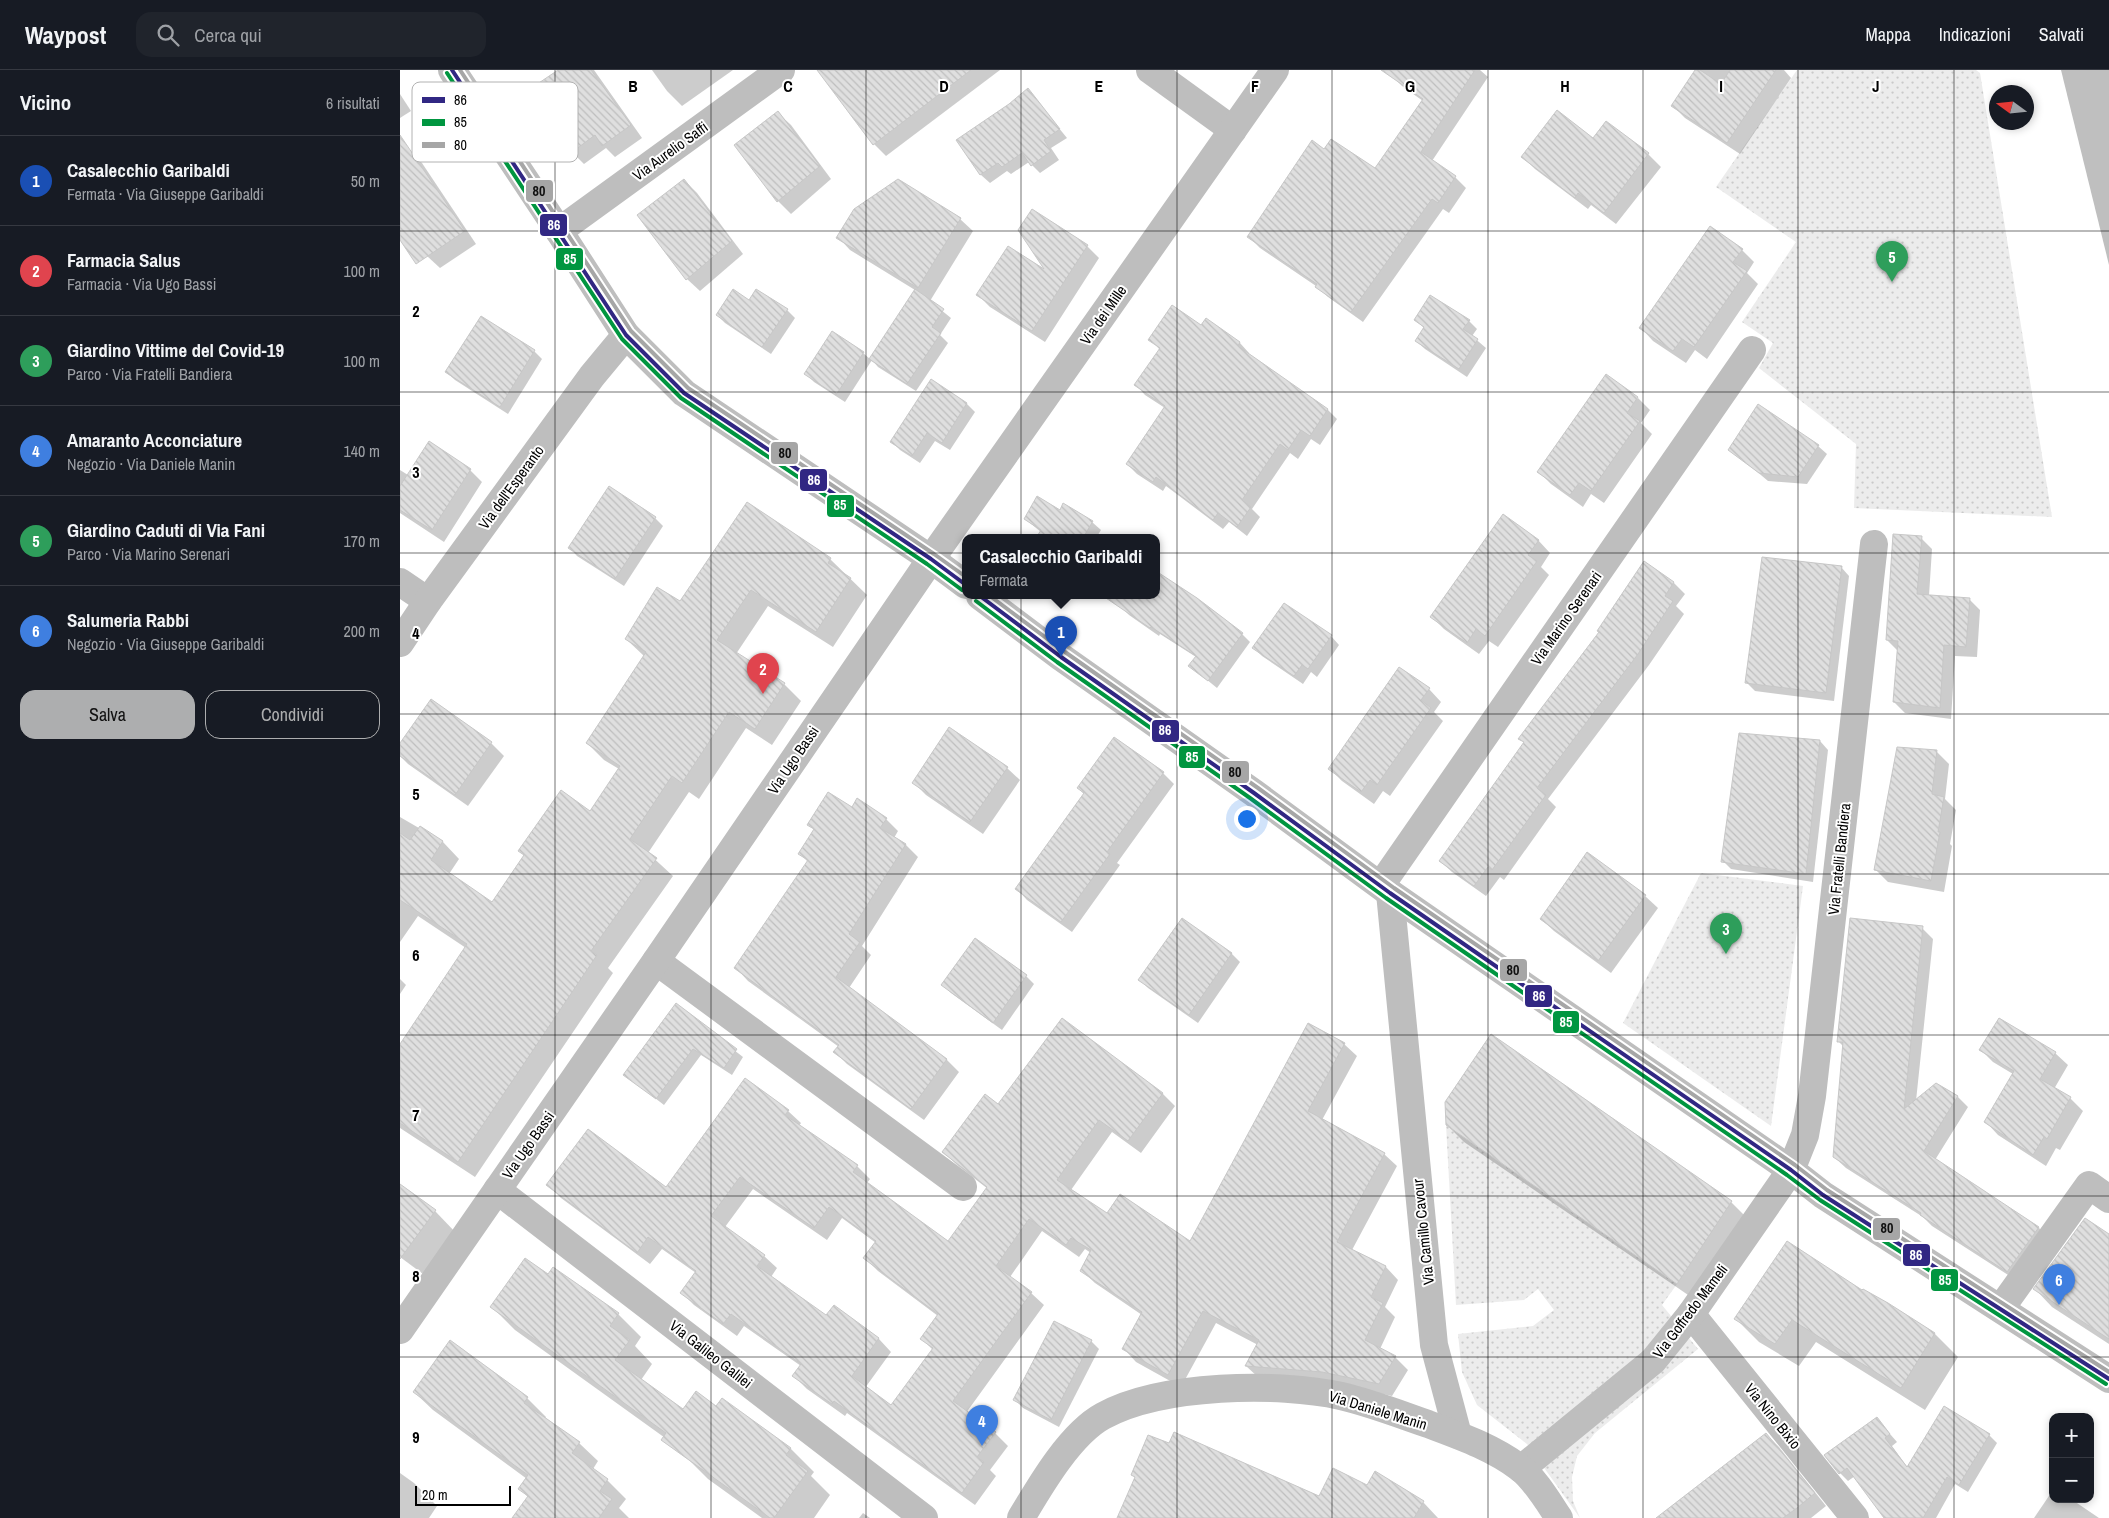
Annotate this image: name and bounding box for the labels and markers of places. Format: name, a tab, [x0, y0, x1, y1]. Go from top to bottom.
pin: 5	[1876, 241, 1908, 282]
pin: 1	[1045, 616, 1077, 657]
pin: 2	[747, 653, 779, 694]
pin: 3	[1710, 913, 1742, 954]
pin: 6	[2043, 1264, 2075, 1305]
pin: 4	[966, 1405, 998, 1446]

